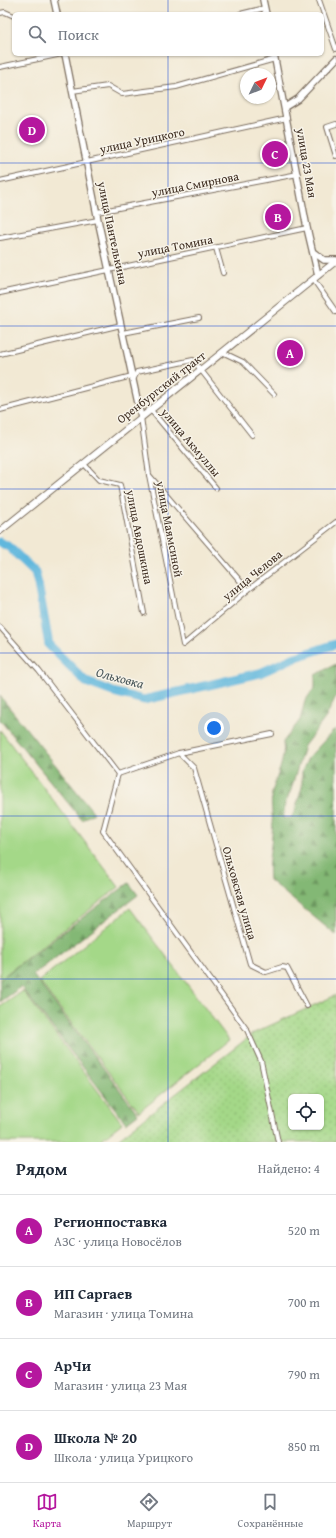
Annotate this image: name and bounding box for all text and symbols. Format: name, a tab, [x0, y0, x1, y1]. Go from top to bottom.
search box	[12, 12, 324, 56]
icon: search	[26, 23, 48, 45]
text: Поиск	[58, 24, 99, 45]
north arrow	[240, 68, 276, 104]
pin: D	[19, 115, 45, 145]
street label: улица Урицкого	[97, 123, 186, 158]
street label: улица 23 Мая	[292, 126, 321, 199]
pin: C	[262, 139, 288, 169]
street label: улица Смирнова	[149, 167, 240, 201]
street label: улица Пантелькина	[94, 179, 132, 287]
pin: B	[265, 202, 291, 232]
street label: улица Томина	[135, 230, 214, 262]
pin: A	[277, 338, 303, 368]
street label: Оренбургский тракт	[113, 347, 209, 427]
street label: улица Акмуллы	[157, 403, 225, 480]
street label: улица Маямсиной	[152, 479, 188, 578]
street label: улица Авдошкина	[122, 487, 158, 586]
street label: улица Челова	[218, 545, 286, 605]
water label: Ольховка	[94, 663, 146, 693]
your location	[204, 718, 224, 738]
street label: Ольховская улица	[219, 844, 261, 942]
map controls	[288, 1094, 324, 1130]
button: locate	[288, 1094, 324, 1130]
text: Рядом	[16, 1156, 67, 1181]
text: Найдено: 4	[258, 1159, 320, 1178]
text: Регионпоставка	[54, 1211, 167, 1232]
text: A	[25, 1221, 33, 1240]
text: 520 m	[288, 1221, 320, 1240]
text: АЗС · улица Новосёлов	[54, 1232, 182, 1251]
text: ИП Саргаев	[54, 1283, 132, 1304]
text: B	[25, 1293, 33, 1312]
text: 700 m	[288, 1293, 320, 1312]
text: Магазин · улица Томина	[54, 1304, 194, 1323]
text: АрЧи	[54, 1355, 91, 1376]
text: C	[25, 1365, 33, 1384]
text: 790 m	[288, 1365, 320, 1384]
text: Магазин · улица 23 Мая	[54, 1376, 187, 1395]
text: Школа № 20	[54, 1427, 137, 1448]
text: D	[25, 1437, 33, 1456]
text: 850 m	[288, 1437, 320, 1456]
text: Школа · улица Урицкого	[54, 1448, 193, 1467]
tab: Карта	[33, 1491, 61, 1531]
tab: Маршрут	[127, 1491, 172, 1531]
tab: Сохранённые	[238, 1491, 303, 1531]

